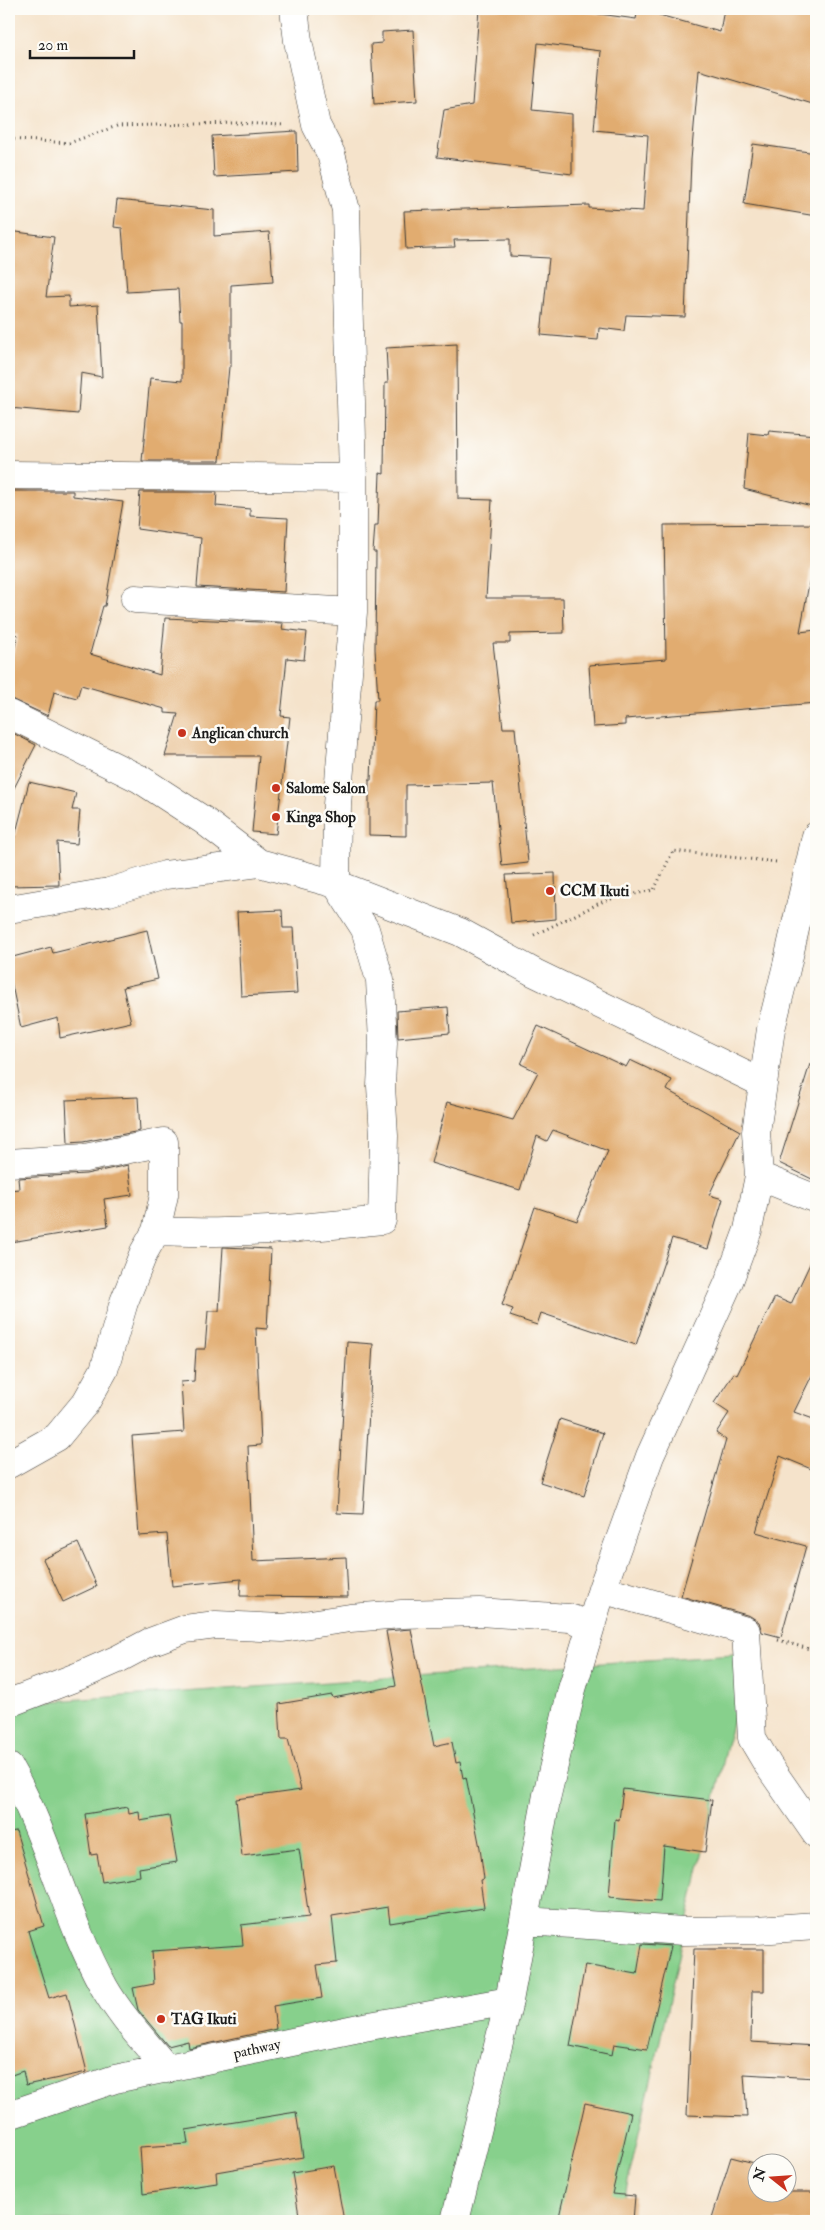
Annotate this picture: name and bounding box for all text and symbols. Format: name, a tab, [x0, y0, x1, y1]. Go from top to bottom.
scale bar	[30, 28, 134, 60]
text: 20 m	[38, 36, 68, 55]
place label: Anglican church	[191, 724, 289, 744]
marker: Anglican church	[176, 727, 188, 739]
place label: Salome Salon	[286, 779, 366, 798]
marker: Salome Salon	[270, 782, 282, 794]
place label: Kinga Shop	[286, 808, 356, 828]
marker: Kinga Shop	[270, 811, 282, 823]
place label: CCM Ikuti	[560, 882, 629, 901]
marker: CCM Ikuti	[544, 885, 556, 897]
place label: TAG Ikuti	[170, 2010, 236, 2029]
marker: TAG Ikuti	[155, 2013, 167, 2025]
street label: pathway	[231, 2035, 283, 2064]
north arrow	[748, 2152, 798, 2202]
text: N	[750, 2165, 770, 2184]

